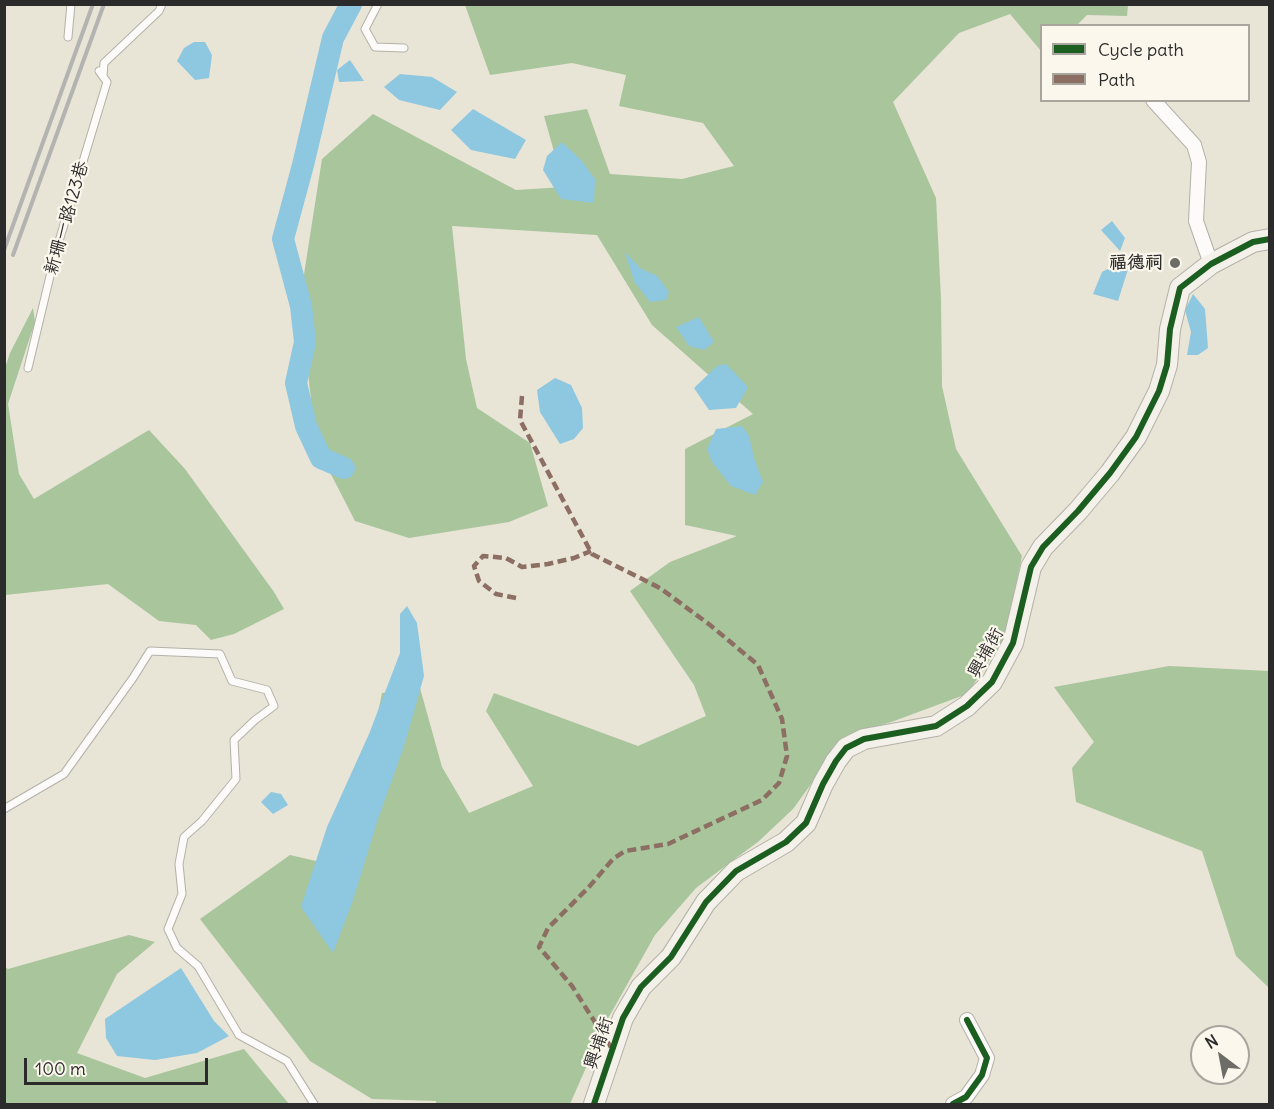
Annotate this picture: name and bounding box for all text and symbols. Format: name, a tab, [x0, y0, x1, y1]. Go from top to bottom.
legend	[1040, 24, 1250, 102]
text: Cycle path	[1098, 38, 1184, 61]
text: Path	[1098, 68, 1135, 91]
street label: 新珊一路123巷	[40, 159, 94, 277]
place label: 福德祠	[1109, 252, 1163, 274]
marker: 福德祠	[1168, 256, 1182, 270]
street label: 興埔街	[963, 624, 1009, 682]
street label: 興埔街	[580, 1014, 618, 1072]
north arrow	[1190, 1025, 1250, 1085]
text: N	[1202, 1030, 1222, 1053]
scale bar	[27, 1046, 212, 1084]
text: 100 m	[35, 1057, 86, 1080]

